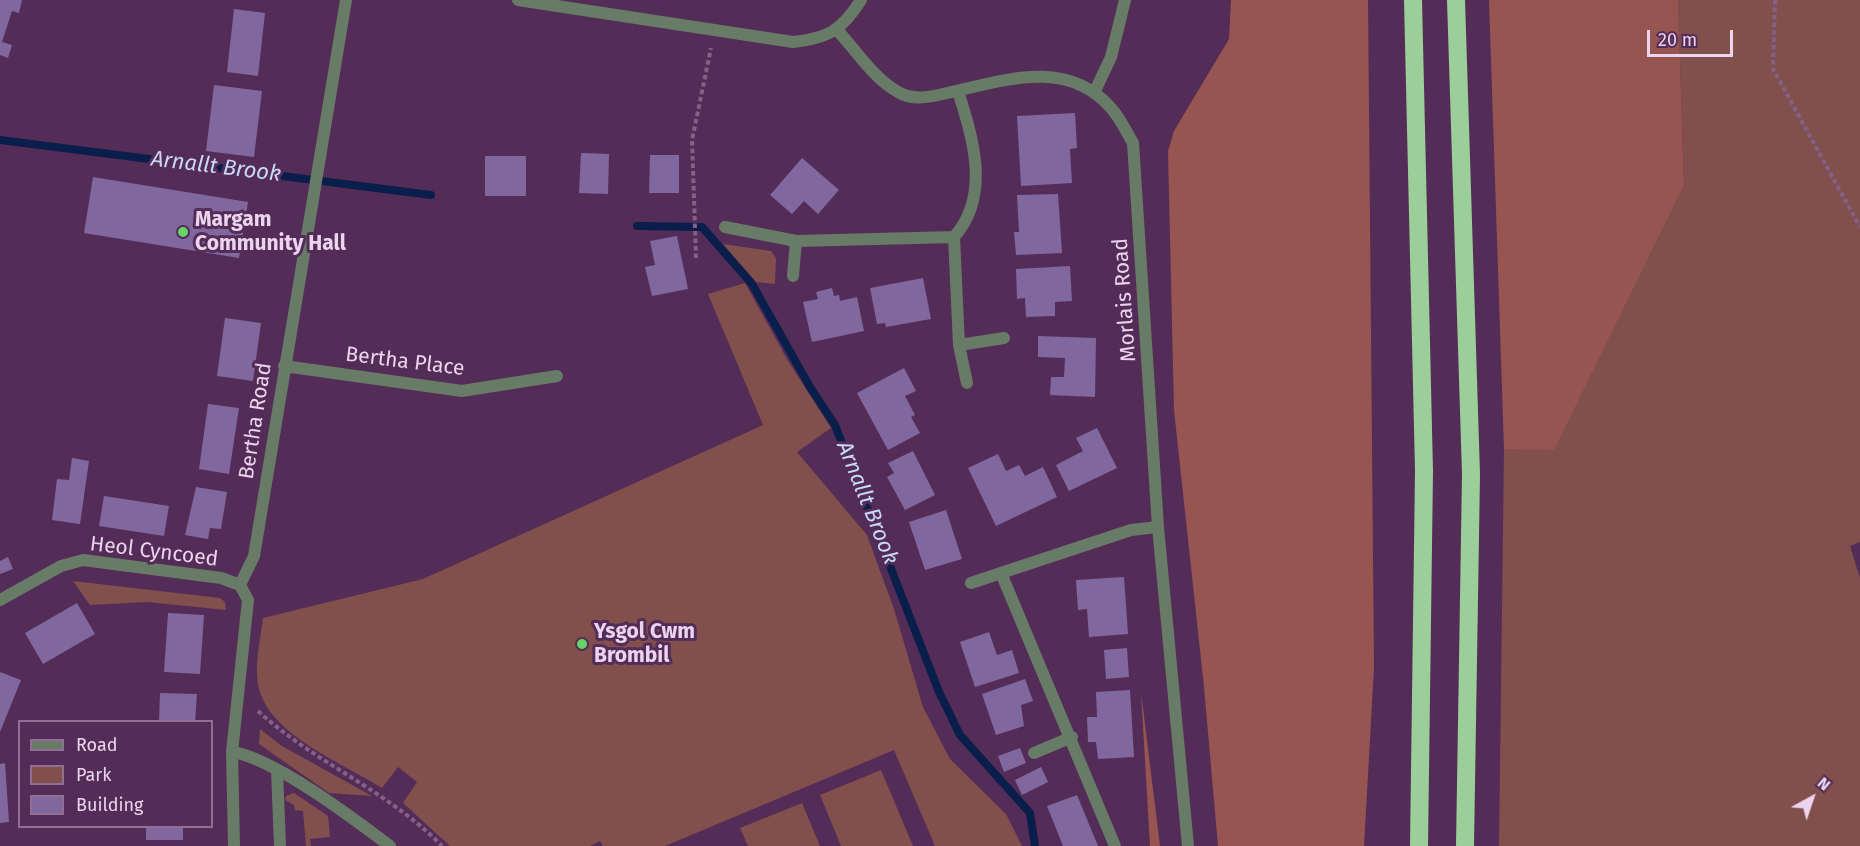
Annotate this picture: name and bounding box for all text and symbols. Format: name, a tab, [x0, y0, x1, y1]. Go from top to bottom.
scale bar	[1650, 18, 1736, 56]
text: 20 m	[1658, 29, 1697, 51]
water label: Arnallt Brook	[150, 146, 282, 188]
place label: Margam Community Hall	[195, 207, 346, 257]
marker: Margam Community Hall	[176, 225, 190, 239]
street label: Morlais Road	[1108, 237, 1142, 363]
street label: Bertha Place	[344, 342, 466, 382]
street label: Bertha Road	[234, 361, 278, 481]
water label: Arnallt Brook	[830, 437, 904, 569]
street label: Heol Cyncoed	[88, 532, 220, 572]
place label: Ysgol Cwm Brombil	[594, 619, 695, 669]
marker: Ysgol Cwm Brombil	[575, 637, 589, 651]
legend	[18, 720, 213, 828]
text: Road	[76, 734, 118, 756]
text: Park	[76, 764, 111, 786]
north arrow	[1782, 768, 1842, 828]
text: N	[1814, 773, 1834, 795]
text: Building	[76, 794, 143, 816]

